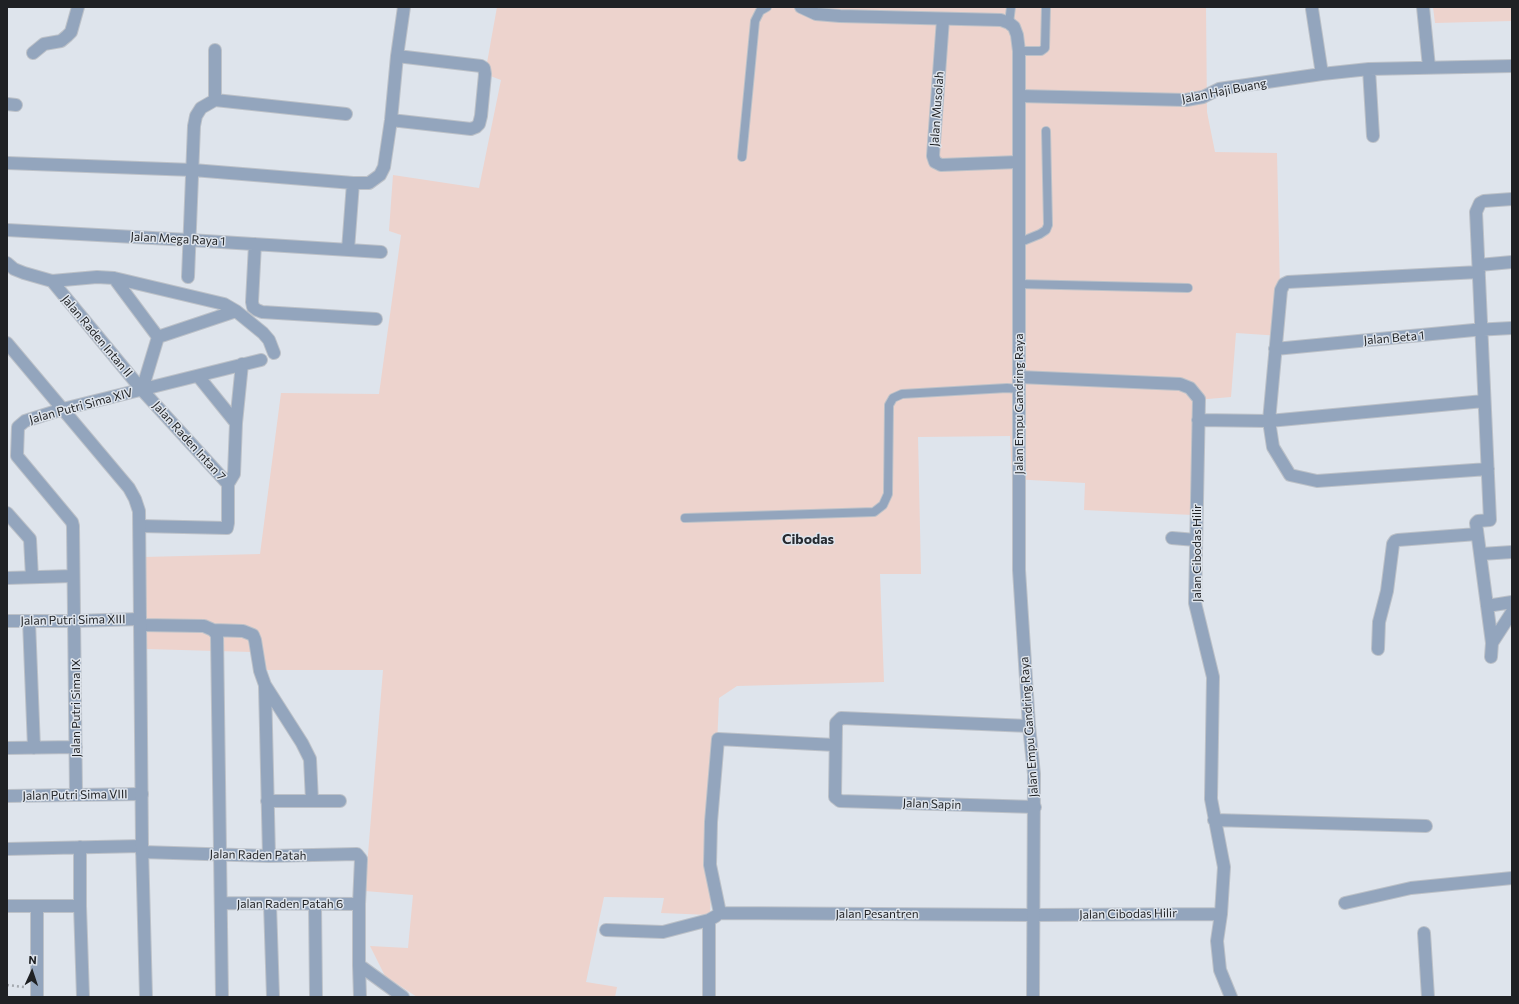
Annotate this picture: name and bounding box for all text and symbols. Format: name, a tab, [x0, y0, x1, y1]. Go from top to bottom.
street label: Jalan Musolah	[927, 71, 947, 147]
street label: Jalan Haji Buang	[1180, 76, 1268, 106]
street label: Jalan Mega Raya 1	[130, 229, 226, 249]
street label: Jalan Raden Intan II	[59, 292, 135, 380]
street label: Jalan Beta 1	[1363, 328, 1425, 348]
street label: Jalan Empu Gandring Raya	[1012, 334, 1026, 474]
street label: Jalan Putri Sima XIV	[28, 385, 134, 427]
street label: Jalan Raden Intan 7	[150, 398, 228, 484]
street label: Jalan Cibodas Hilir	[1190, 504, 1204, 602]
district label: Cibodas	[782, 531, 834, 547]
street label: Jalan Putri Sima XIII	[20, 612, 126, 628]
street label: Jalan Empu Gandring Raya	[1017, 656, 1041, 798]
street label: Jalan Putri Sima IX	[69, 659, 83, 757]
street label: Jalan Putri Sima VIII	[22, 787, 128, 803]
street label: Jalan Sapin	[902, 796, 962, 812]
street label: Jalan Raden Patah	[209, 847, 307, 863]
street label: Jalan Raden Patah 6	[237, 897, 343, 911]
street label: Jalan Cibodas Hilir	[1079, 906, 1177, 922]
street label: Jalan Pesantren	[835, 907, 919, 921]
north arrow	[12, 952, 52, 992]
text: N	[28, 953, 37, 966]

